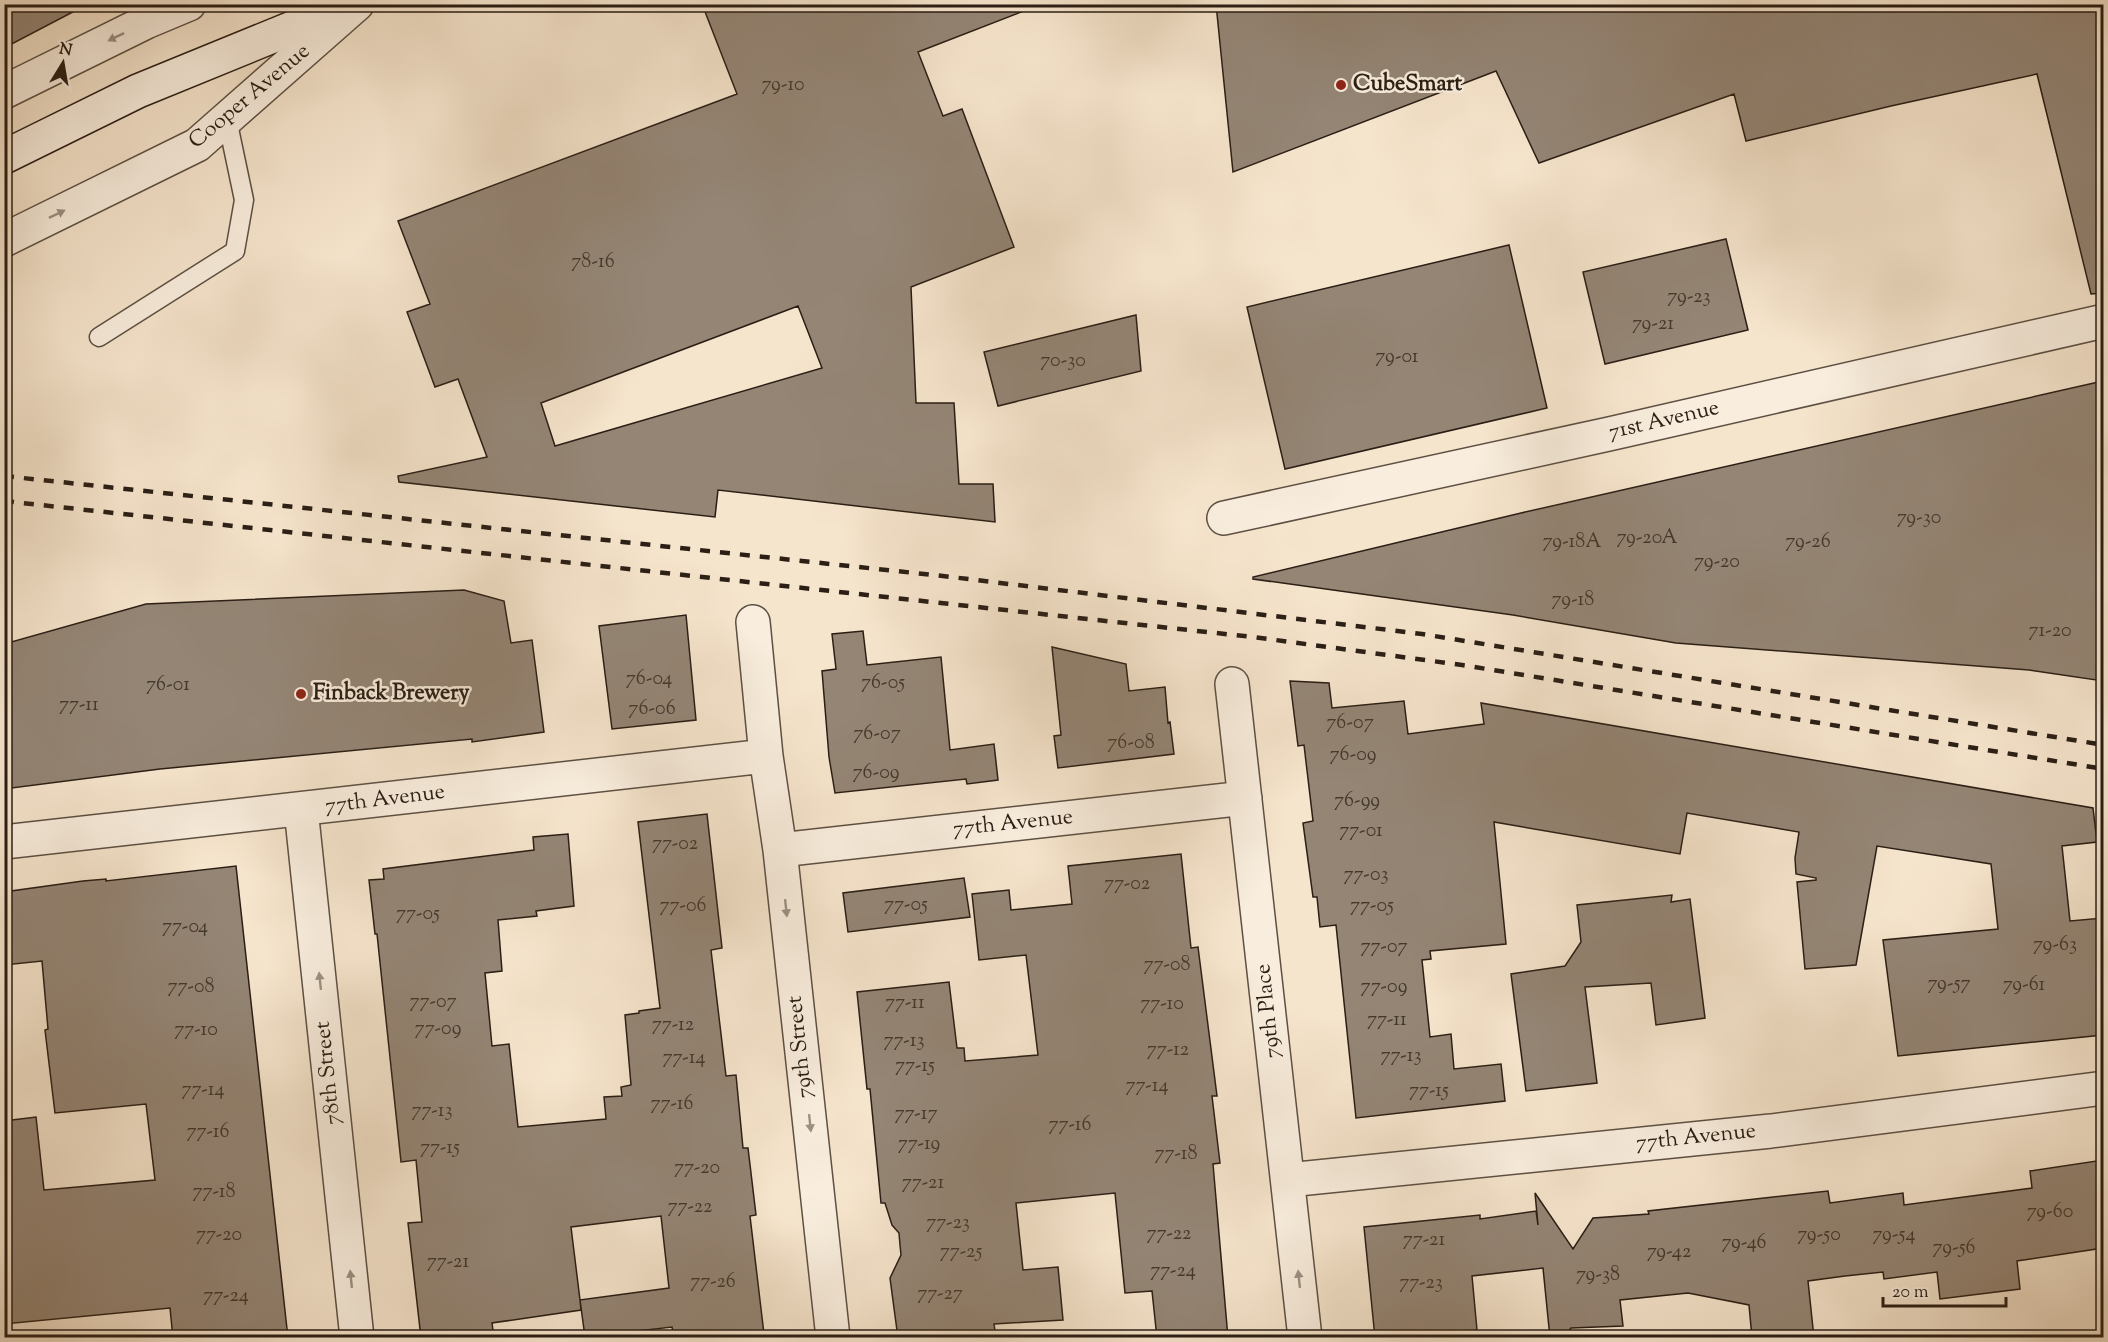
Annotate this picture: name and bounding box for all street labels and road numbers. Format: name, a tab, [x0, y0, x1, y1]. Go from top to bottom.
street label: Cooper Avenue	[182, 37, 318, 157]
street label: 71st Avenue	[1605, 393, 1723, 449]
street label: 77th Avenue	[323, 777, 447, 823]
street label: 77th Avenue	[951, 802, 1075, 846]
street label: 79th Place	[1248, 962, 1290, 1060]
street label: 79th Street	[780, 994, 822, 1100]
street label: 78th Street	[308, 1019, 350, 1126]
street label: 77th Avenue	[1634, 1116, 1758, 1160]

